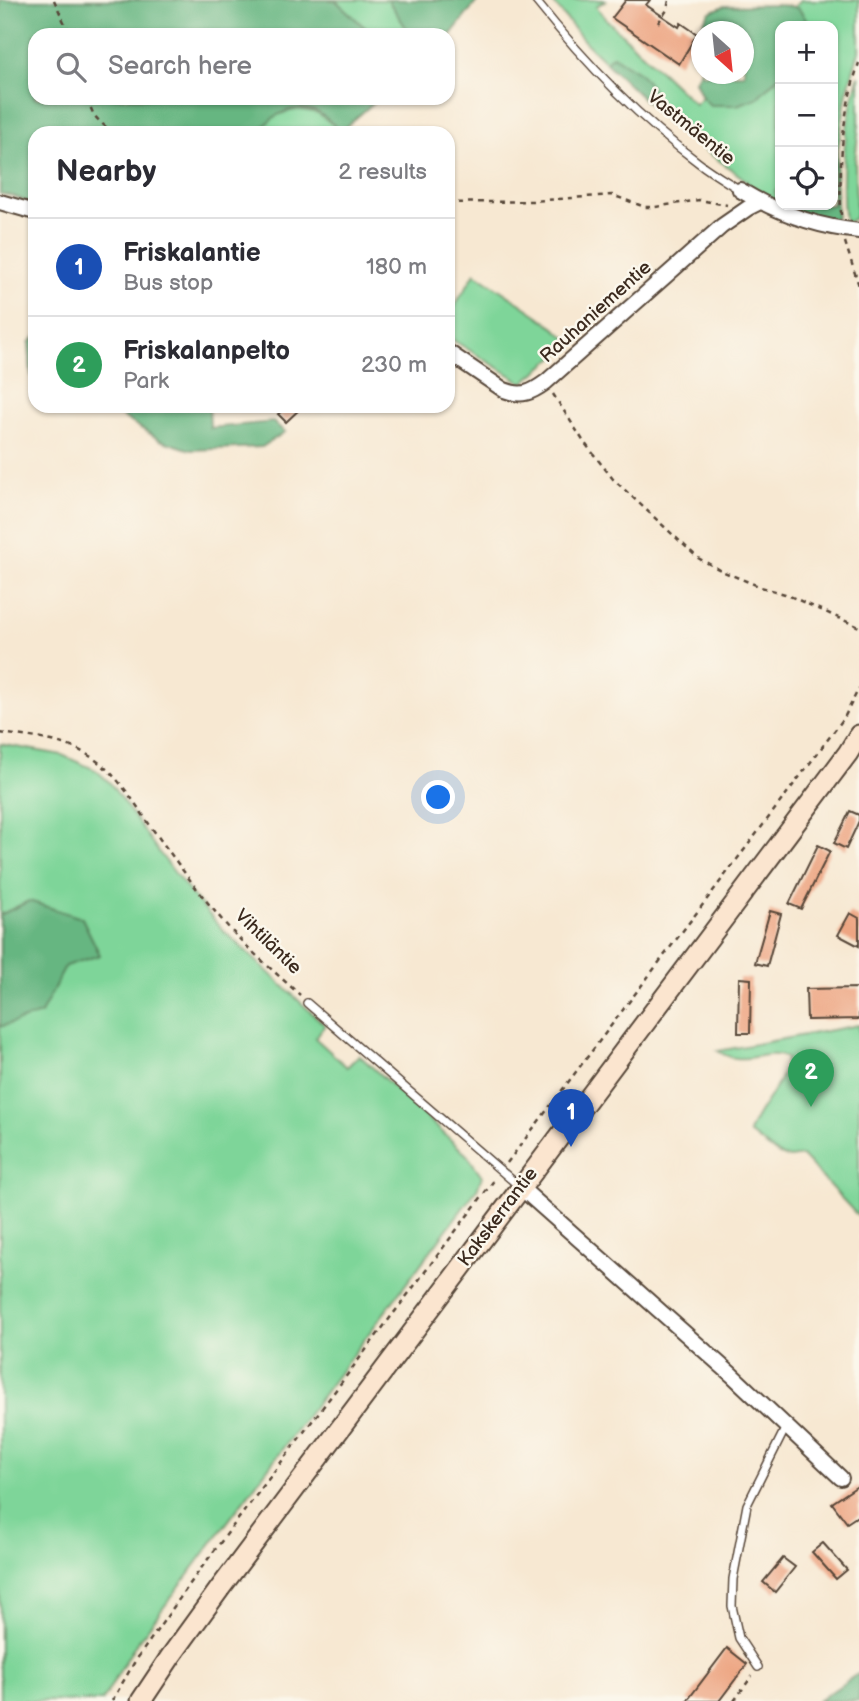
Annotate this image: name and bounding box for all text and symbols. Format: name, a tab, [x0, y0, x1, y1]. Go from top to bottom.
north arrow	[691, 21, 754, 84]
map controls	[775, 21, 838, 210]
button: +	[775, 21, 838, 84]
search box	[28, 28, 455, 105]
icon: search	[52, 48, 90, 86]
text: Search here	[108, 51, 252, 82]
button: −	[775, 84, 838, 147]
street label: Vastmäentie	[642, 86, 740, 170]
button: locate	[775, 147, 838, 210]
text: Nearby	[56, 154, 156, 190]
text: 2 results	[338, 158, 427, 186]
text: Friskalantie	[123, 238, 261, 269]
text: 1	[74, 253, 84, 281]
text: 180 m	[366, 253, 427, 281]
street label: Rauhaniementie	[536, 256, 656, 368]
text: Bus stop	[123, 269, 213, 297]
text: Friskalanpelto	[123, 336, 290, 367]
text: 2	[72, 351, 86, 379]
text: 230 m	[361, 351, 427, 379]
text: Park	[123, 367, 169, 395]
your location	[421, 780, 455, 814]
street label: Vihtiläntie	[230, 905, 306, 979]
pin: 2	[788, 1049, 834, 1107]
pin: 1	[548, 1089, 594, 1147]
street label: Kakskerrantie	[453, 1163, 543, 1271]

